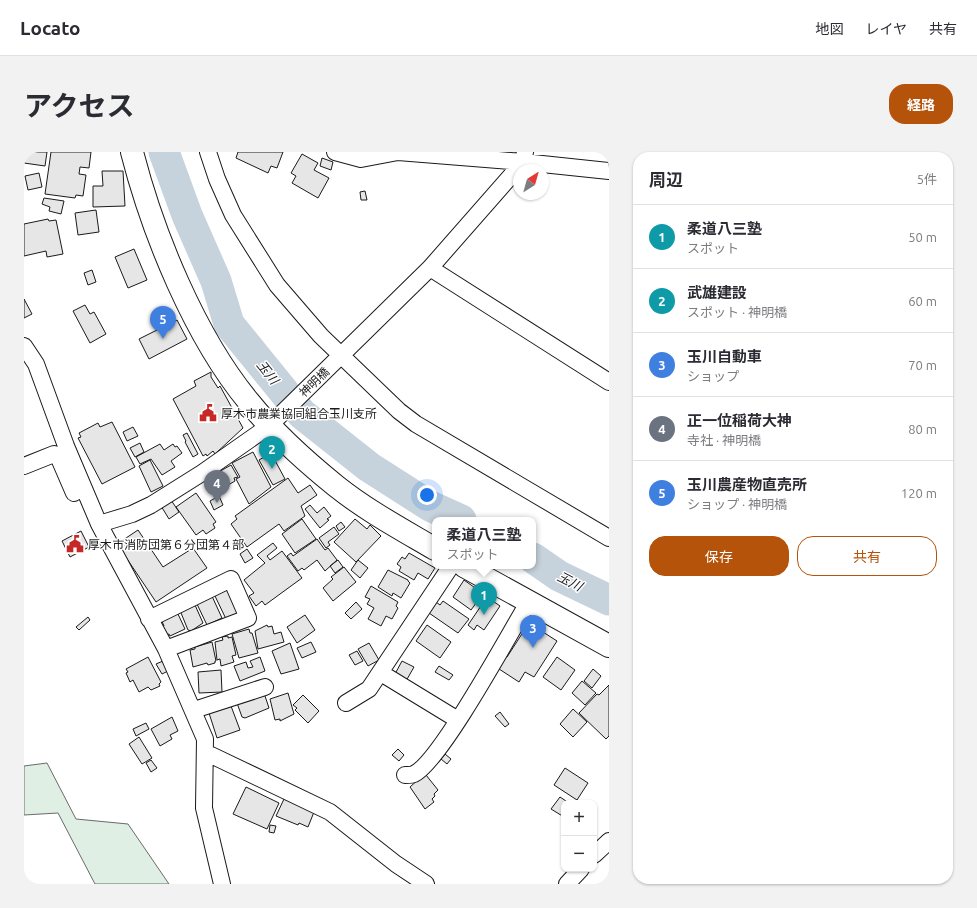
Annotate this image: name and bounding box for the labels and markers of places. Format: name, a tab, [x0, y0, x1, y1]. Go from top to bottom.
pin: 5	[150, 306, 176, 339]
public building icon: 厚木市農業協同組合玉川支所	[198, 403, 218, 423]
place label: 厚木市農業協同組合玉川支所	[221, 407, 377, 420]
pin: 2	[259, 436, 285, 469]
pin: 4	[204, 470, 230, 503]
public building icon: 厚木市消防団第６分団第４部	[65, 534, 85, 554]
place label: 厚木市消防団第６分団第４部	[88, 538, 244, 551]
pin: 1	[471, 582, 497, 615]
pin: 3	[520, 615, 546, 648]

